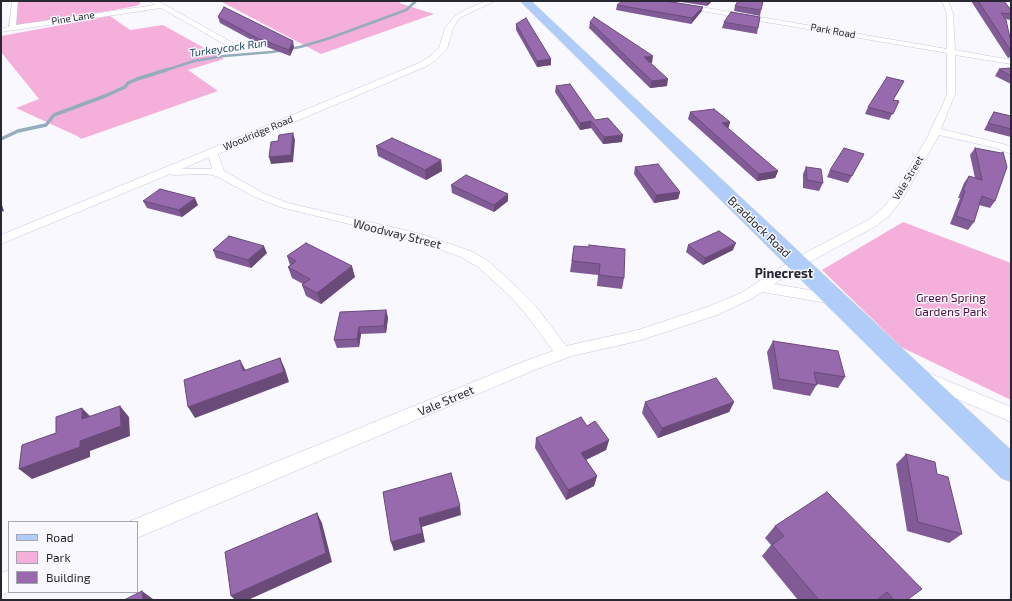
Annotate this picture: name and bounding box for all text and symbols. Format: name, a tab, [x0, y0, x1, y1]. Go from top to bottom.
street label: Pine Lane	[51, 9, 95, 27]
street label: Park Road	[809, 21, 857, 41]
water label: Turkeycock Run	[188, 36, 268, 60]
street label: Woodridge Road	[221, 113, 295, 153]
street label: Vale Street	[890, 154, 926, 202]
street label: Braddock Road	[725, 193, 793, 261]
street label: Woodway Street	[351, 216, 443, 252]
district label: Pinecrest	[755, 266, 813, 282]
park label: Green Spring Gardens Park	[915, 291, 987, 319]
street label: Vale Street	[416, 383, 476, 419]
legend	[8, 521, 138, 593]
text: Road	[46, 530, 74, 544]
text: Park	[46, 550, 71, 564]
text: Building	[46, 570, 90, 584]

